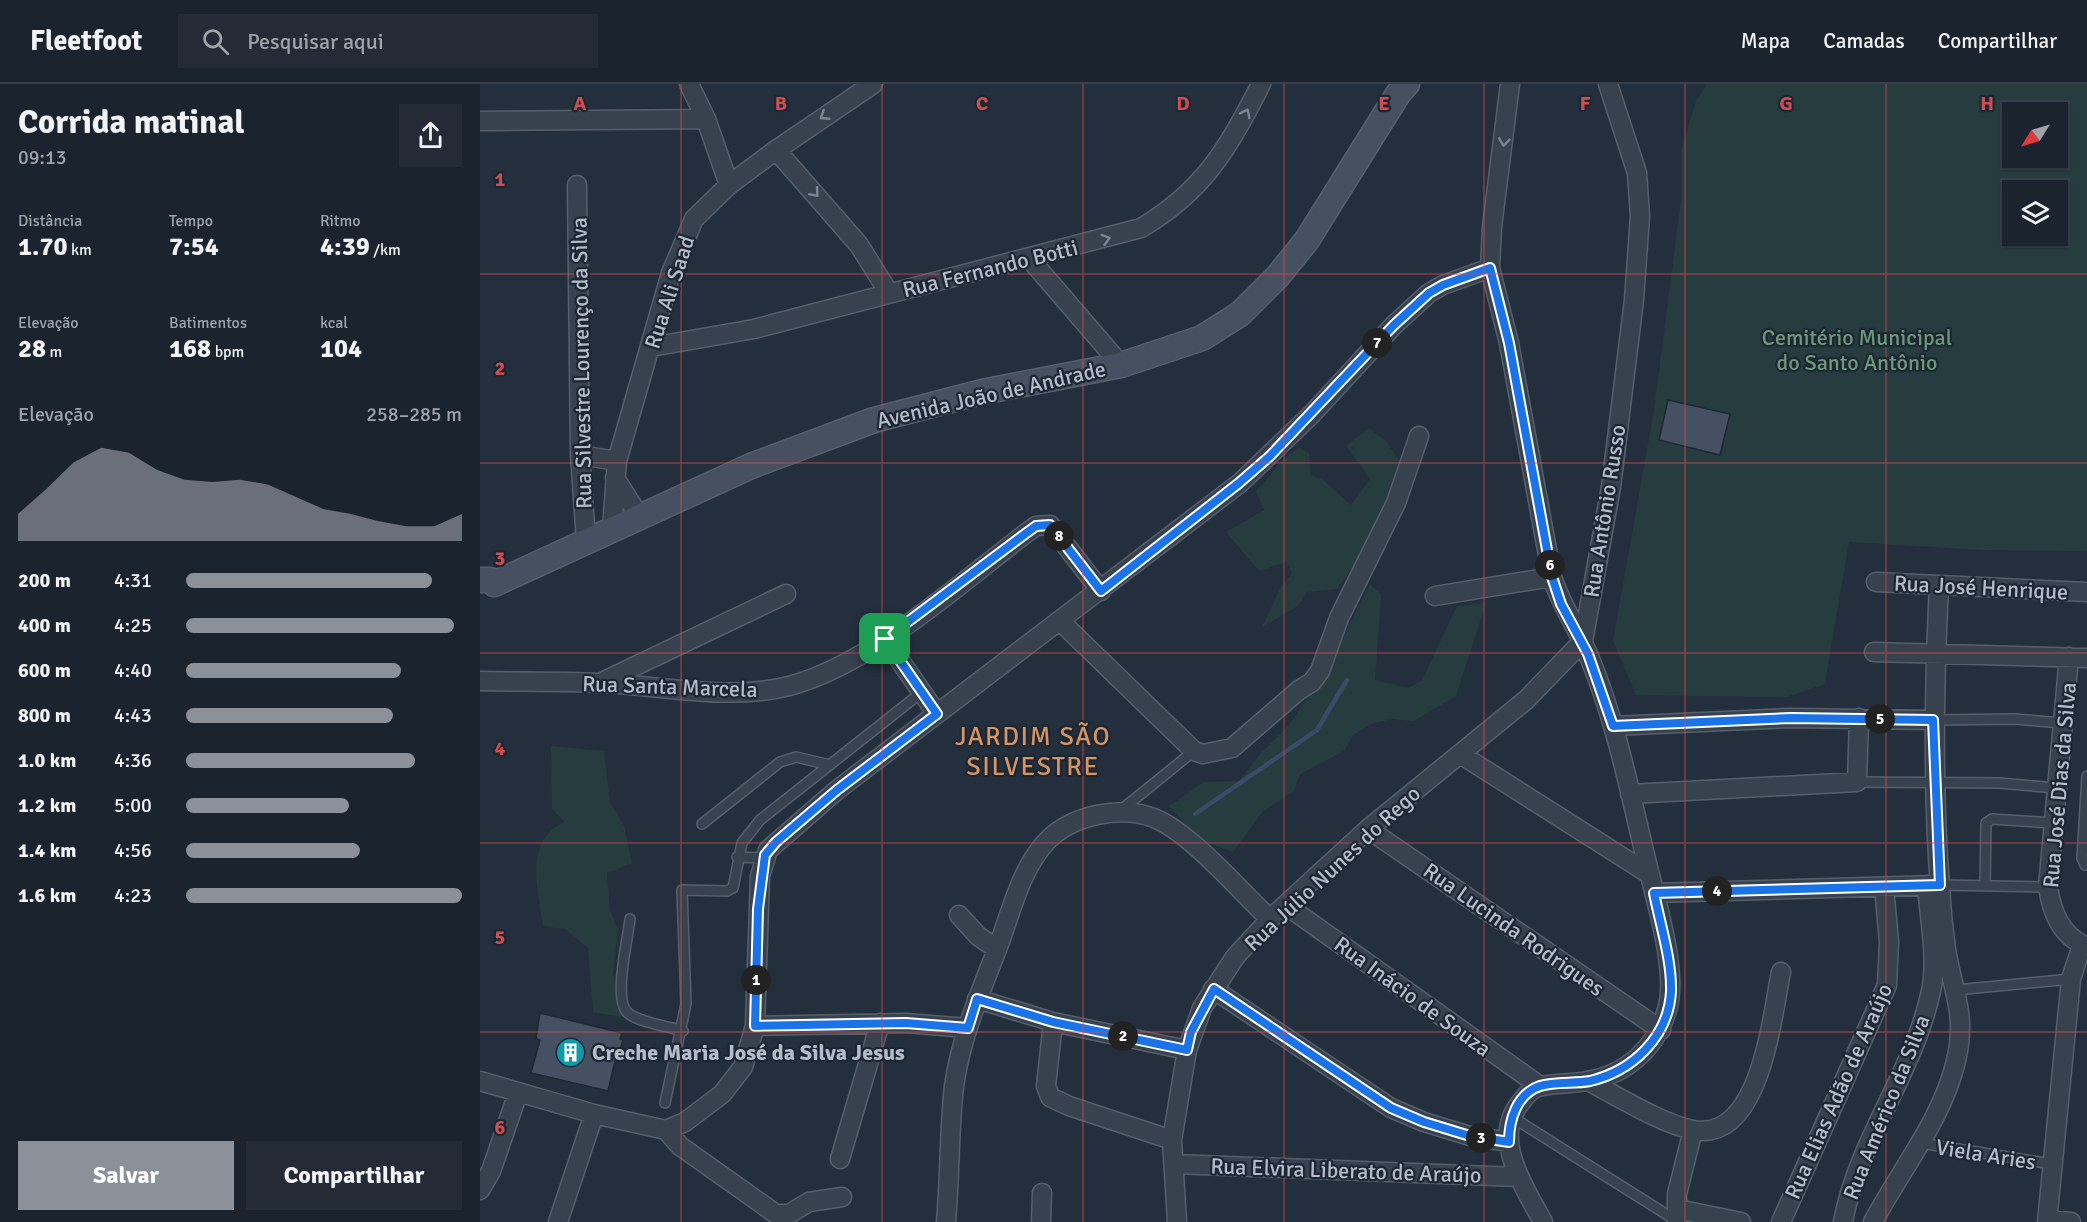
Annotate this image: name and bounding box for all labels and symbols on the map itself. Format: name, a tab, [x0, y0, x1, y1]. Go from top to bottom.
text: A	[574, 91, 587, 116]
text: B	[775, 91, 787, 116]
text: C	[976, 91, 988, 116]
text: D	[1176, 91, 1190, 116]
text: E	[1378, 91, 1390, 116]
text: F	[1580, 91, 1591, 116]
text: G	[1779, 91, 1793, 116]
text: H	[1980, 91, 1994, 116]
north arrow	[2002, 102, 2068, 168]
one-way arrow	[820, 109, 831, 120]
one-way arrow	[1239, 109, 1250, 119]
one-way arrow	[1498, 138, 1510, 147]
text: 1	[495, 167, 506, 192]
one-way arrow	[808, 186, 819, 197]
street label: Rua Silvestre Lourenço da Silva	[565, 217, 598, 509]
street label: Rua Ali Saad	[639, 232, 700, 352]
one-way arrow	[1101, 233, 1111, 246]
street label: Rua Fernando Botti	[900, 234, 1081, 303]
park label: Cemitério Municipal do Santo Antônio	[1762, 324, 1952, 376]
pin: 7	[1362, 328, 1392, 358]
street label: Avenida João de Andrade	[874, 355, 1108, 434]
text: 2	[495, 356, 505, 381]
street label: Rua Antônio Russo	[1577, 423, 1632, 600]
pin: 8	[1044, 521, 1074, 551]
text: 3	[495, 546, 505, 571]
pin: 6	[1535, 550, 1565, 580]
street label: Rua José Henrique	[1893, 569, 2069, 606]
pin	[859, 613, 910, 664]
street label: Rua Santa Marcela	[582, 670, 758, 703]
street label: Rua José Dias da Silva	[2037, 681, 2082, 889]
pin: 5	[1865, 704, 1895, 734]
district label: JARDIM SÃO SILVESTRE	[955, 721, 1111, 783]
text: 4	[495, 736, 506, 761]
street label: Rua Júlio Nunes do Rego	[1239, 780, 1426, 957]
street label: Rua Lucinda Rodrigues	[1418, 857, 1609, 1002]
pin: 4	[1702, 876, 1732, 906]
text: 5	[495, 925, 505, 950]
street label: Rua Inácio de Souza	[1329, 930, 1496, 1062]
pin: 1	[741, 965, 771, 995]
street label: Rua Elias Adão de Araújo	[1779, 979, 1898, 1203]
street label: Rua Américo da Silva	[1837, 1011, 1936, 1204]
pin: 2	[1108, 1021, 1138, 1051]
building icon: Creche Maria José da Silva Jesus	[555, 1036, 587, 1068]
place label: Creche Maria José da Silva Jesus	[592, 1039, 905, 1066]
text: 6	[495, 1115, 506, 1140]
pin: 3	[1466, 1123, 1496, 1153]
street label: Viela Aries	[1934, 1133, 2038, 1176]
street label: Rua Elvira Liberato de Araújo	[1210, 1152, 1482, 1189]

